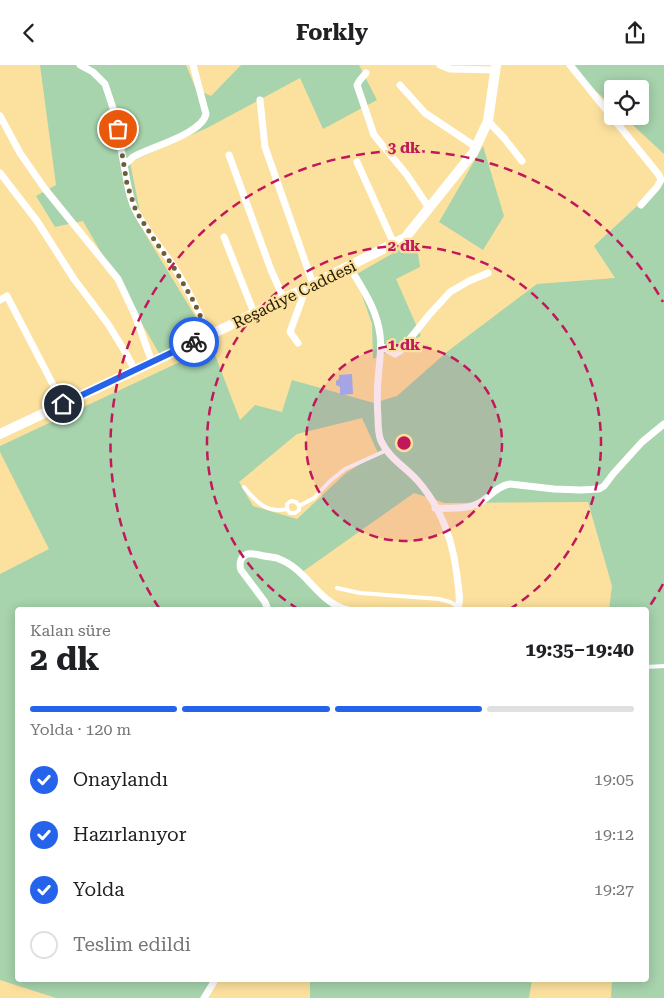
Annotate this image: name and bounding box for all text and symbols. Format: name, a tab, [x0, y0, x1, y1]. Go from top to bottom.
icon: back	[15, 19, 43, 47]
icon: share	[621, 19, 649, 47]
text: Forkly	[296, 20, 368, 45]
map controls	[604, 80, 649, 125]
button: locate	[604, 80, 649, 125]
pin	[97, 108, 139, 150]
icon: bag	[104, 115, 132, 143]
text: 3 dk	[388, 139, 421, 157]
text: 2 dk	[388, 237, 421, 255]
street label: Reşadiye Caddesi	[229, 256, 359, 333]
courier	[169, 317, 219, 367]
icon: bike	[180, 328, 208, 356]
text: 1 dk	[388, 336, 421, 354]
pin	[42, 383, 84, 425]
icon: home	[49, 390, 77, 418]
centre of rings	[395, 434, 413, 452]
text: Kalan süre	[30, 621, 111, 640]
text: 19:35–19:40	[525, 638, 634, 661]
text: 2 dk	[30, 640, 99, 678]
text: Yolda · 120 m	[30, 720, 131, 739]
icon: check	[30, 766, 58, 794]
text: Onaylandı	[73, 768, 168, 791]
text: 19:05	[594, 770, 634, 789]
icon: check	[30, 821, 58, 849]
text: Hazırlanıyor	[73, 823, 187, 846]
text: 19:12	[594, 825, 634, 844]
icon: check	[30, 876, 58, 904]
text: Yolda	[73, 878, 125, 901]
text: 19:27	[594, 880, 634, 899]
text: Teslim edildi	[73, 933, 191, 956]

